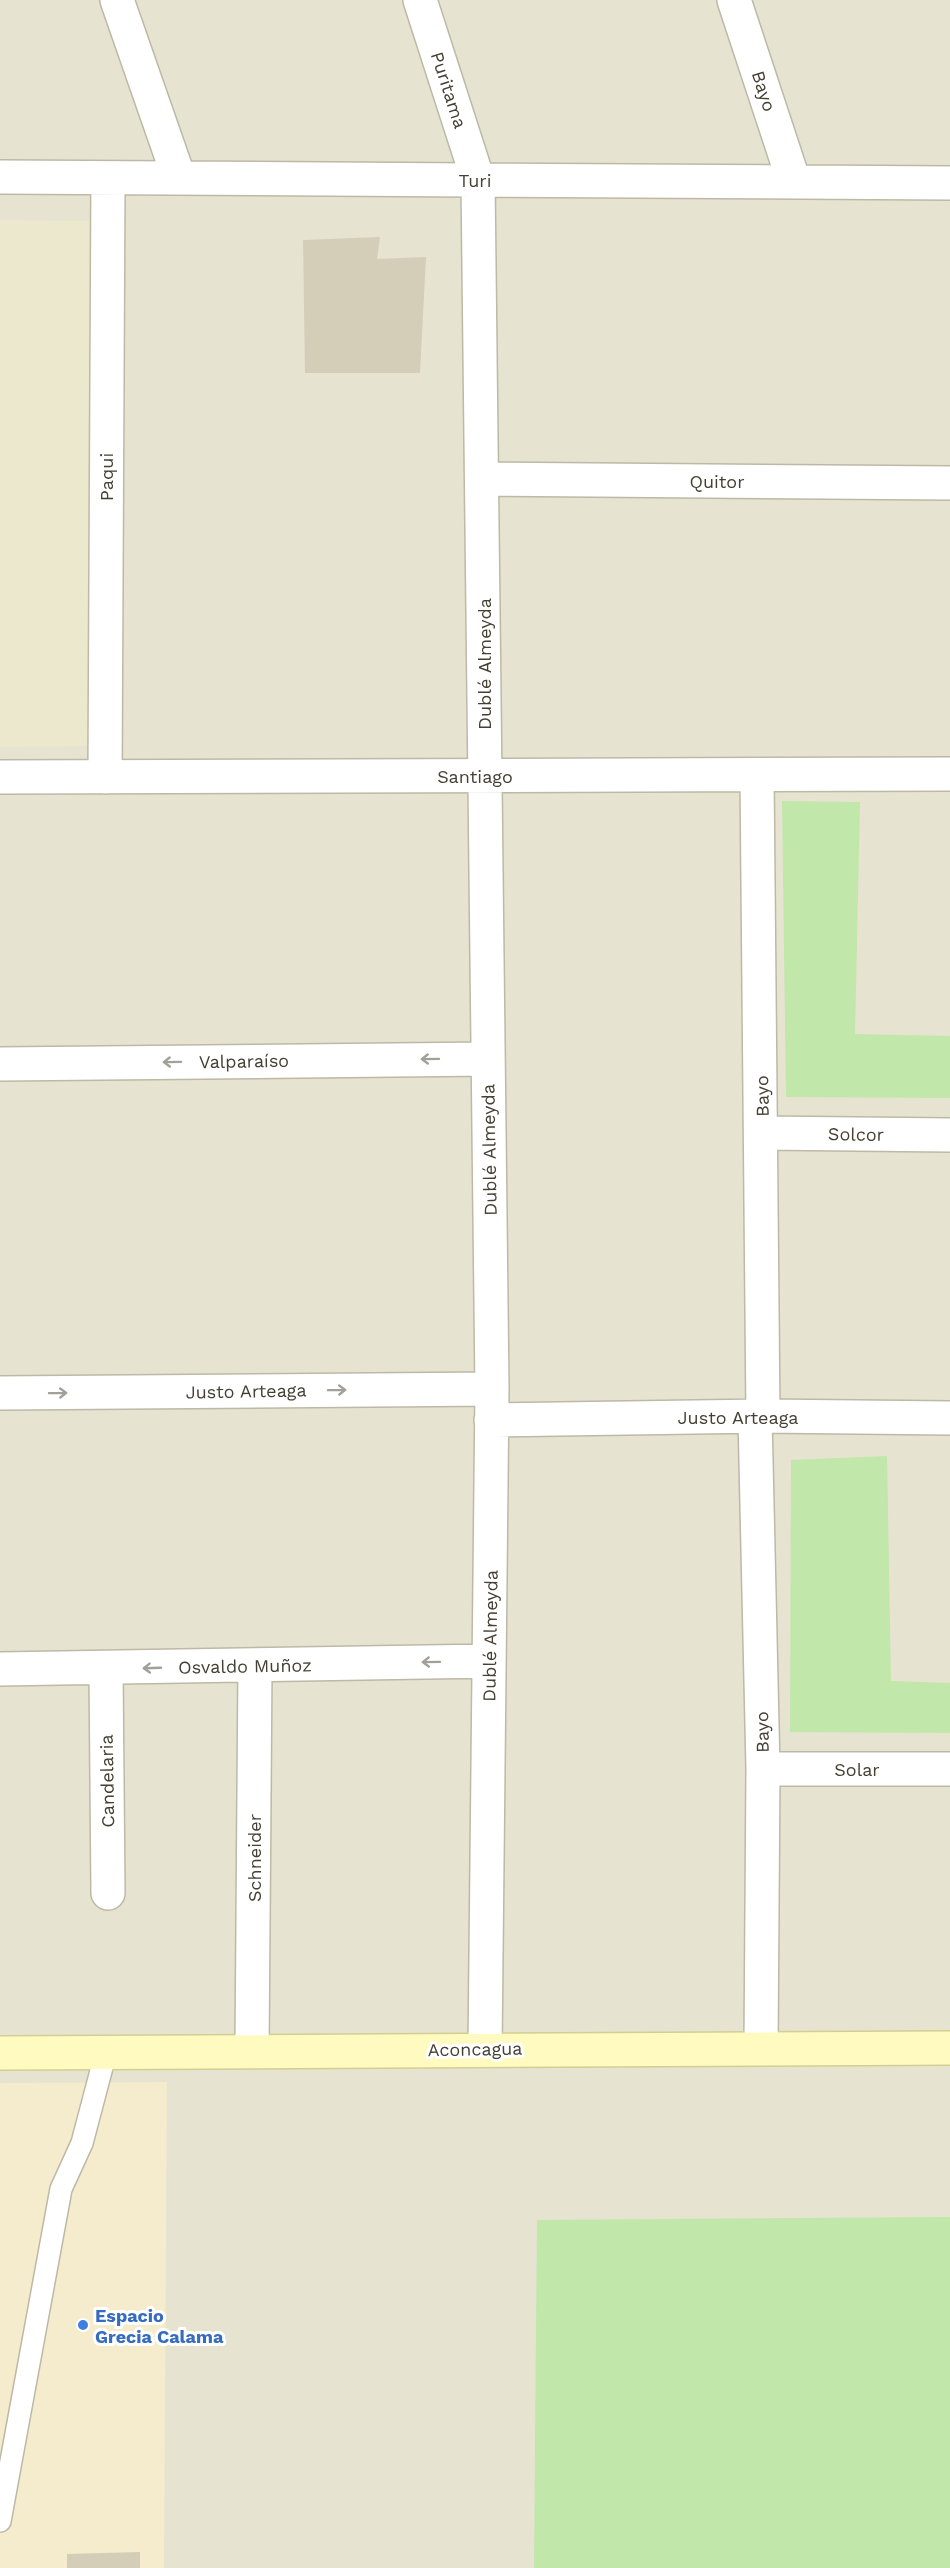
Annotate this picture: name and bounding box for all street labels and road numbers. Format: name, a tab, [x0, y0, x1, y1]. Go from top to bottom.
street label: Puritama	[427, 49, 471, 131]
street label: Bayo	[748, 68, 780, 114]
street label: Turi	[459, 170, 491, 191]
street label: Paqui	[96, 453, 117, 501]
street label: Quitor	[689, 471, 745, 492]
street label: Dublé Almeyda	[474, 598, 495, 730]
street label: Santiago	[437, 766, 513, 787]
street label: Valparaíso	[199, 1050, 289, 1072]
street label: Bayo	[751, 1075, 773, 1117]
street label: Dublé Almeyda	[477, 1084, 501, 1216]
street label: Solcor	[828, 1123, 884, 1145]
street label: Justo Arteaga	[185, 1379, 307, 1403]
street label: Justo Arteaga	[678, 1407, 798, 1428]
street label: Dublé Almeyda	[478, 1570, 502, 1702]
street label: Osvaldo Muñoz	[178, 1654, 312, 1678]
street label: Bayo	[751, 1711, 773, 1753]
street label: Candelaria	[96, 1734, 118, 1828]
street label: Solar	[834, 1759, 880, 1780]
street label: Schneider	[244, 1814, 265, 1902]
street label: Aconcagua	[427, 2038, 523, 2060]

